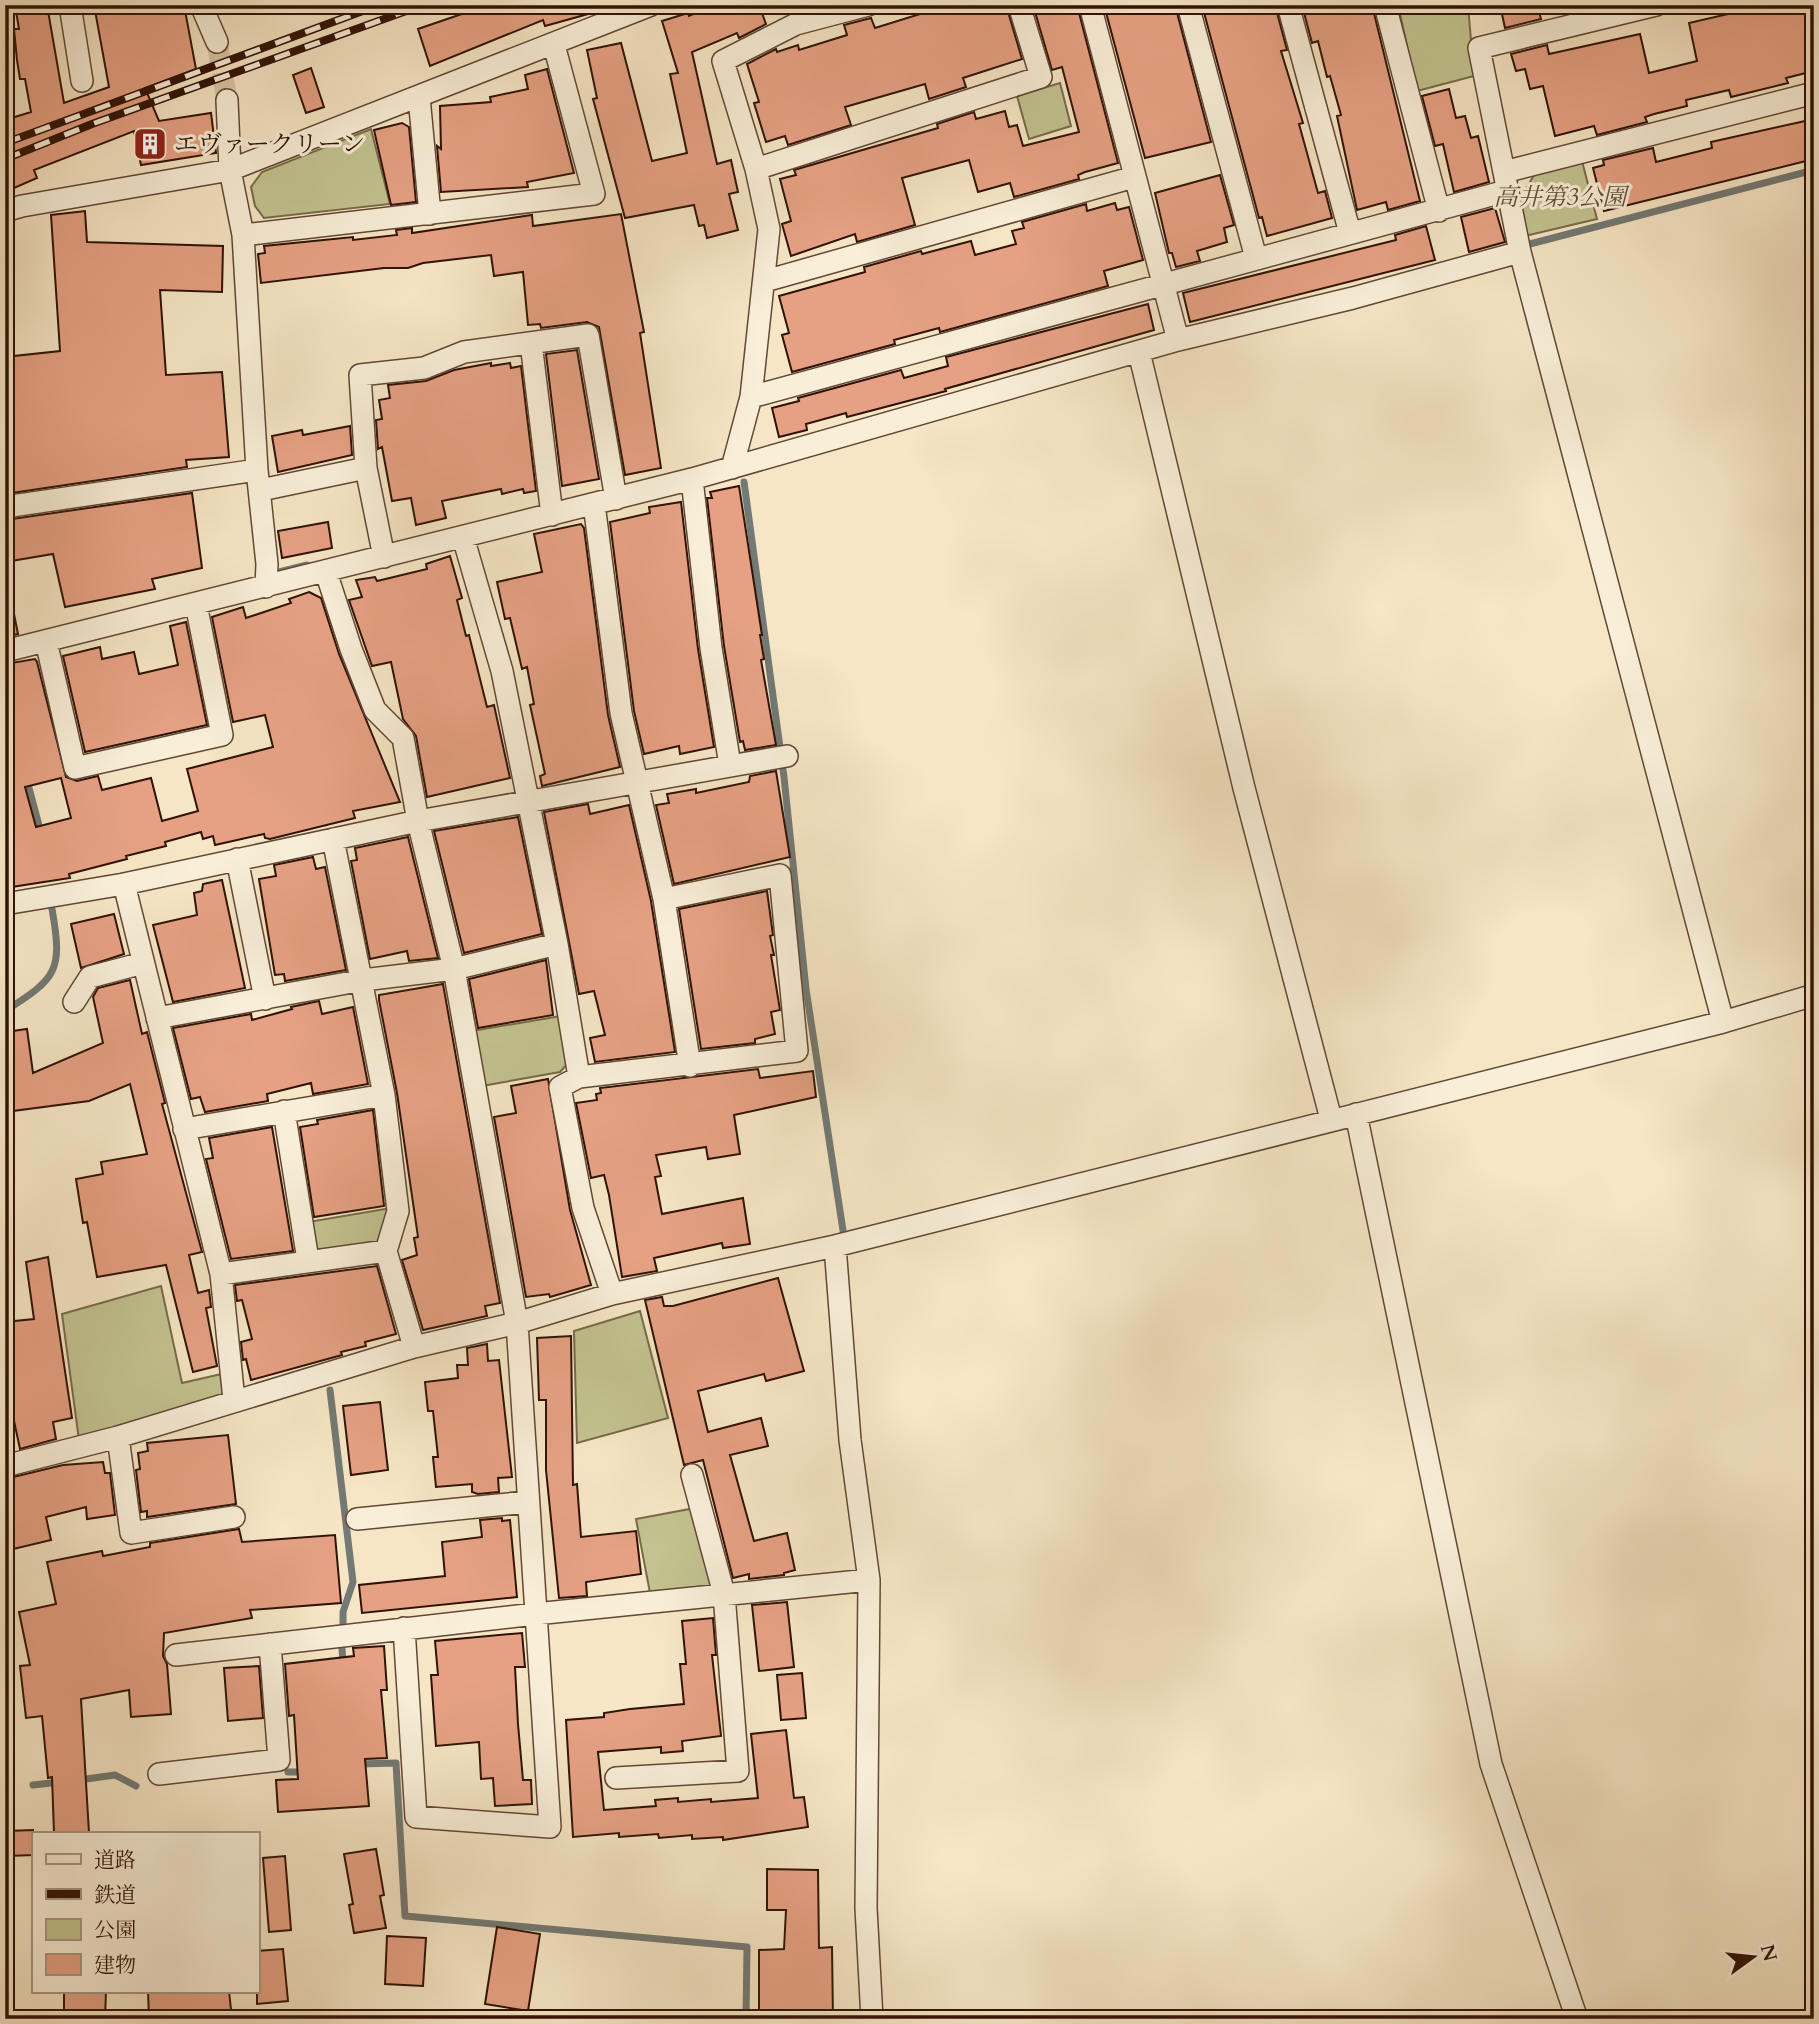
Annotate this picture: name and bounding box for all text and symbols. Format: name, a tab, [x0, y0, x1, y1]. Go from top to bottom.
building icon: エヴァークリーン	[131, 125, 169, 163]
place label: エヴァークリーン	[174, 128, 365, 161]
park label: 高井第3公園	[1494, 181, 1630, 214]
legend	[32, 1832, 259, 1993]
text: 道路	[94, 1846, 136, 1875]
text: 鉄道	[94, 1881, 136, 1910]
text: 公園	[94, 1916, 136, 1945]
north arrow	[1717, 1923, 1787, 1993]
text: N	[1754, 1942, 1783, 1965]
text: 建物	[94, 1951, 136, 1980]

